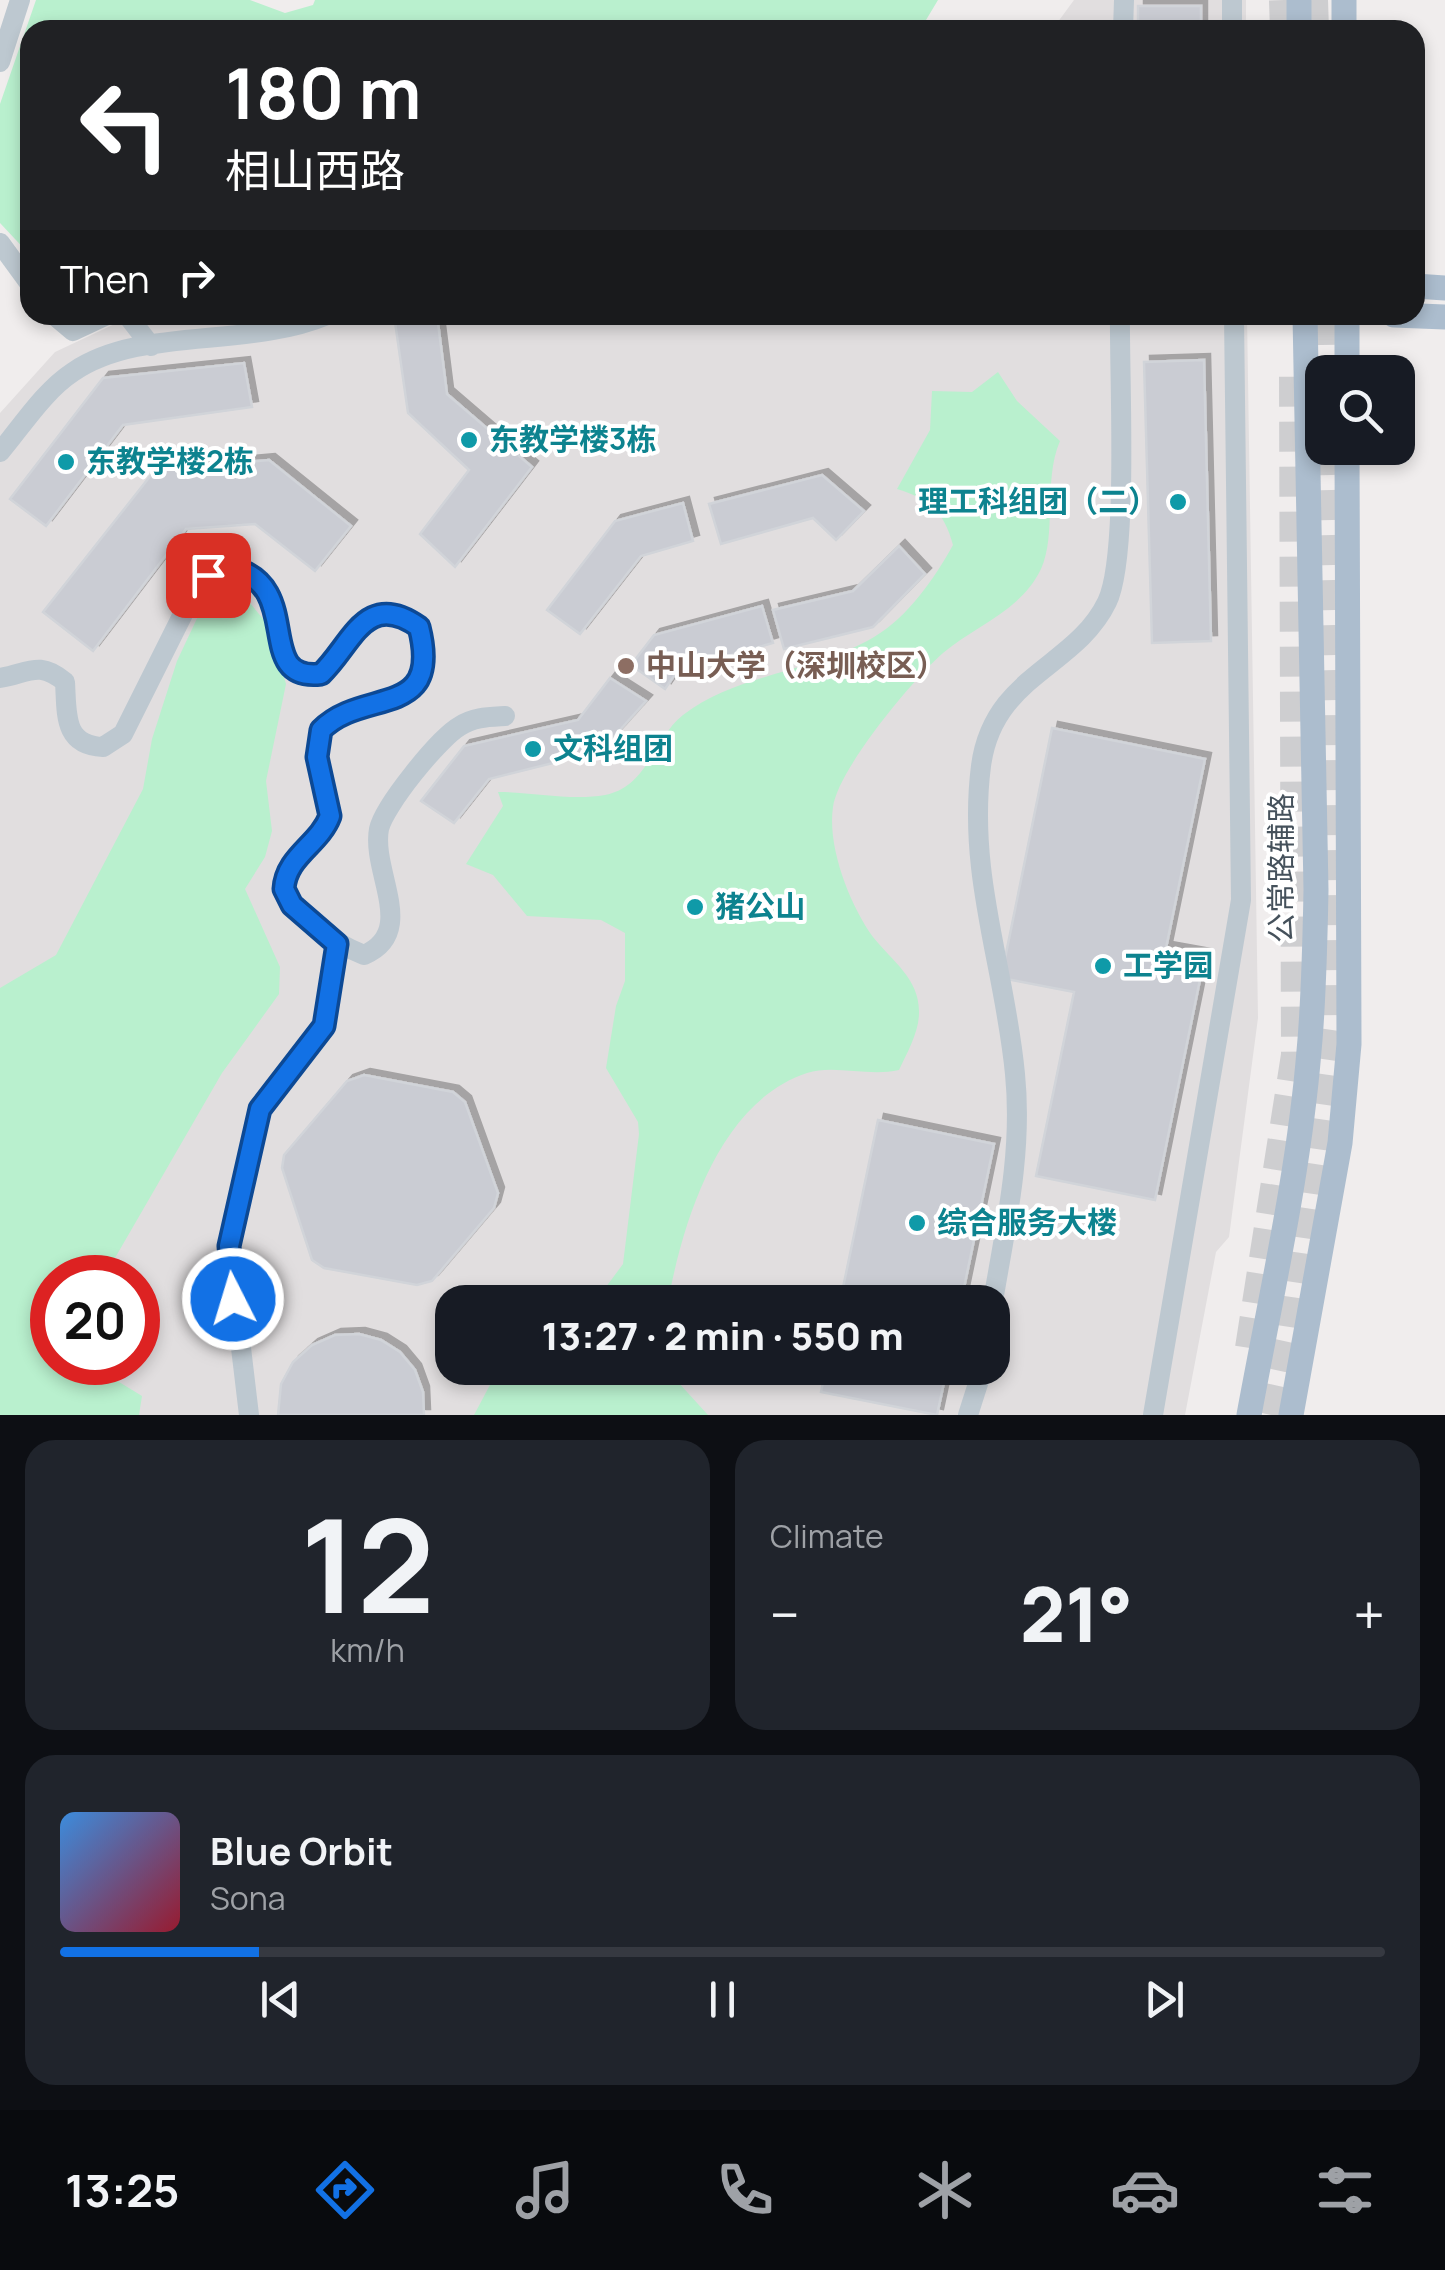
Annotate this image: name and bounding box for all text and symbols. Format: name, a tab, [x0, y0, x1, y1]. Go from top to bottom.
text: 180 m	[225, 44, 422, 140]
icon: left	[60, 60, 190, 190]
text: 相山西路	[225, 139, 405, 201]
icon: right	[169, 250, 224, 305]
text: Then	[60, 252, 149, 304]
map controls	[1305, 355, 1415, 465]
button: search	[1305, 355, 1415, 465]
place label: 东教学楼3栋	[489, 418, 656, 459]
marker: 东教学楼3栋	[458, 429, 480, 451]
place label: 东教学楼2栋	[86, 440, 254, 481]
marker: 东教学楼2栋	[55, 451, 77, 473]
place label: 理工科组团（二）	[918, 480, 1158, 521]
marker: 理工科组团（二）	[1167, 491, 1189, 513]
pin	[166, 533, 251, 618]
icon: arrive	[181, 548, 236, 603]
place label: 中山大学（深圳校区）	[646, 644, 946, 685]
marker: 中山大学（深圳校区）	[615, 655, 637, 677]
place label: 文科组团	[553, 727, 673, 768]
marker: 文科组团	[522, 738, 544, 760]
street label: 公常路辅路	[1260, 793, 1301, 943]
place label: 猪公山	[715, 885, 805, 926]
marker: 猪公山	[684, 896, 706, 918]
place label: 工学园	[1123, 944, 1213, 985]
marker: 工学园	[1092, 955, 1114, 977]
place label: 综合服务大楼	[937, 1201, 1117, 1242]
marker: 综合服务大楼	[906, 1212, 928, 1234]
position arrow	[181, 1247, 285, 1351]
speed limit sign: 20	[30, 1255, 160, 1385]
text: 13:27 · 2 min · 550 m	[541, 1309, 904, 1361]
text: 12	[300, 1474, 435, 1652]
text: Climate	[770, 1514, 884, 1558]
text: 21°	[1020, 1562, 1133, 1665]
text: −	[770, 1576, 800, 1652]
text: +	[1353, 1576, 1385, 1652]
text: km/h	[330, 1628, 405, 1672]
text: Blue Orbit	[210, 1824, 393, 1876]
text: Sona	[210, 1876, 285, 1920]
icon: previous	[253, 1972, 308, 2027]
icon: pause	[695, 1972, 750, 2027]
icon: next	[1137, 1972, 1192, 2027]
icon: directions	[310, 2155, 380, 2225]
icon: music	[510, 2155, 580, 2225]
icon: phone	[710, 2155, 780, 2225]
icon: climate	[910, 2155, 980, 2225]
icon: car	[1110, 2155, 1180, 2225]
icon: filters	[1310, 2155, 1380, 2225]
text: 13:25	[65, 2159, 180, 2221]

